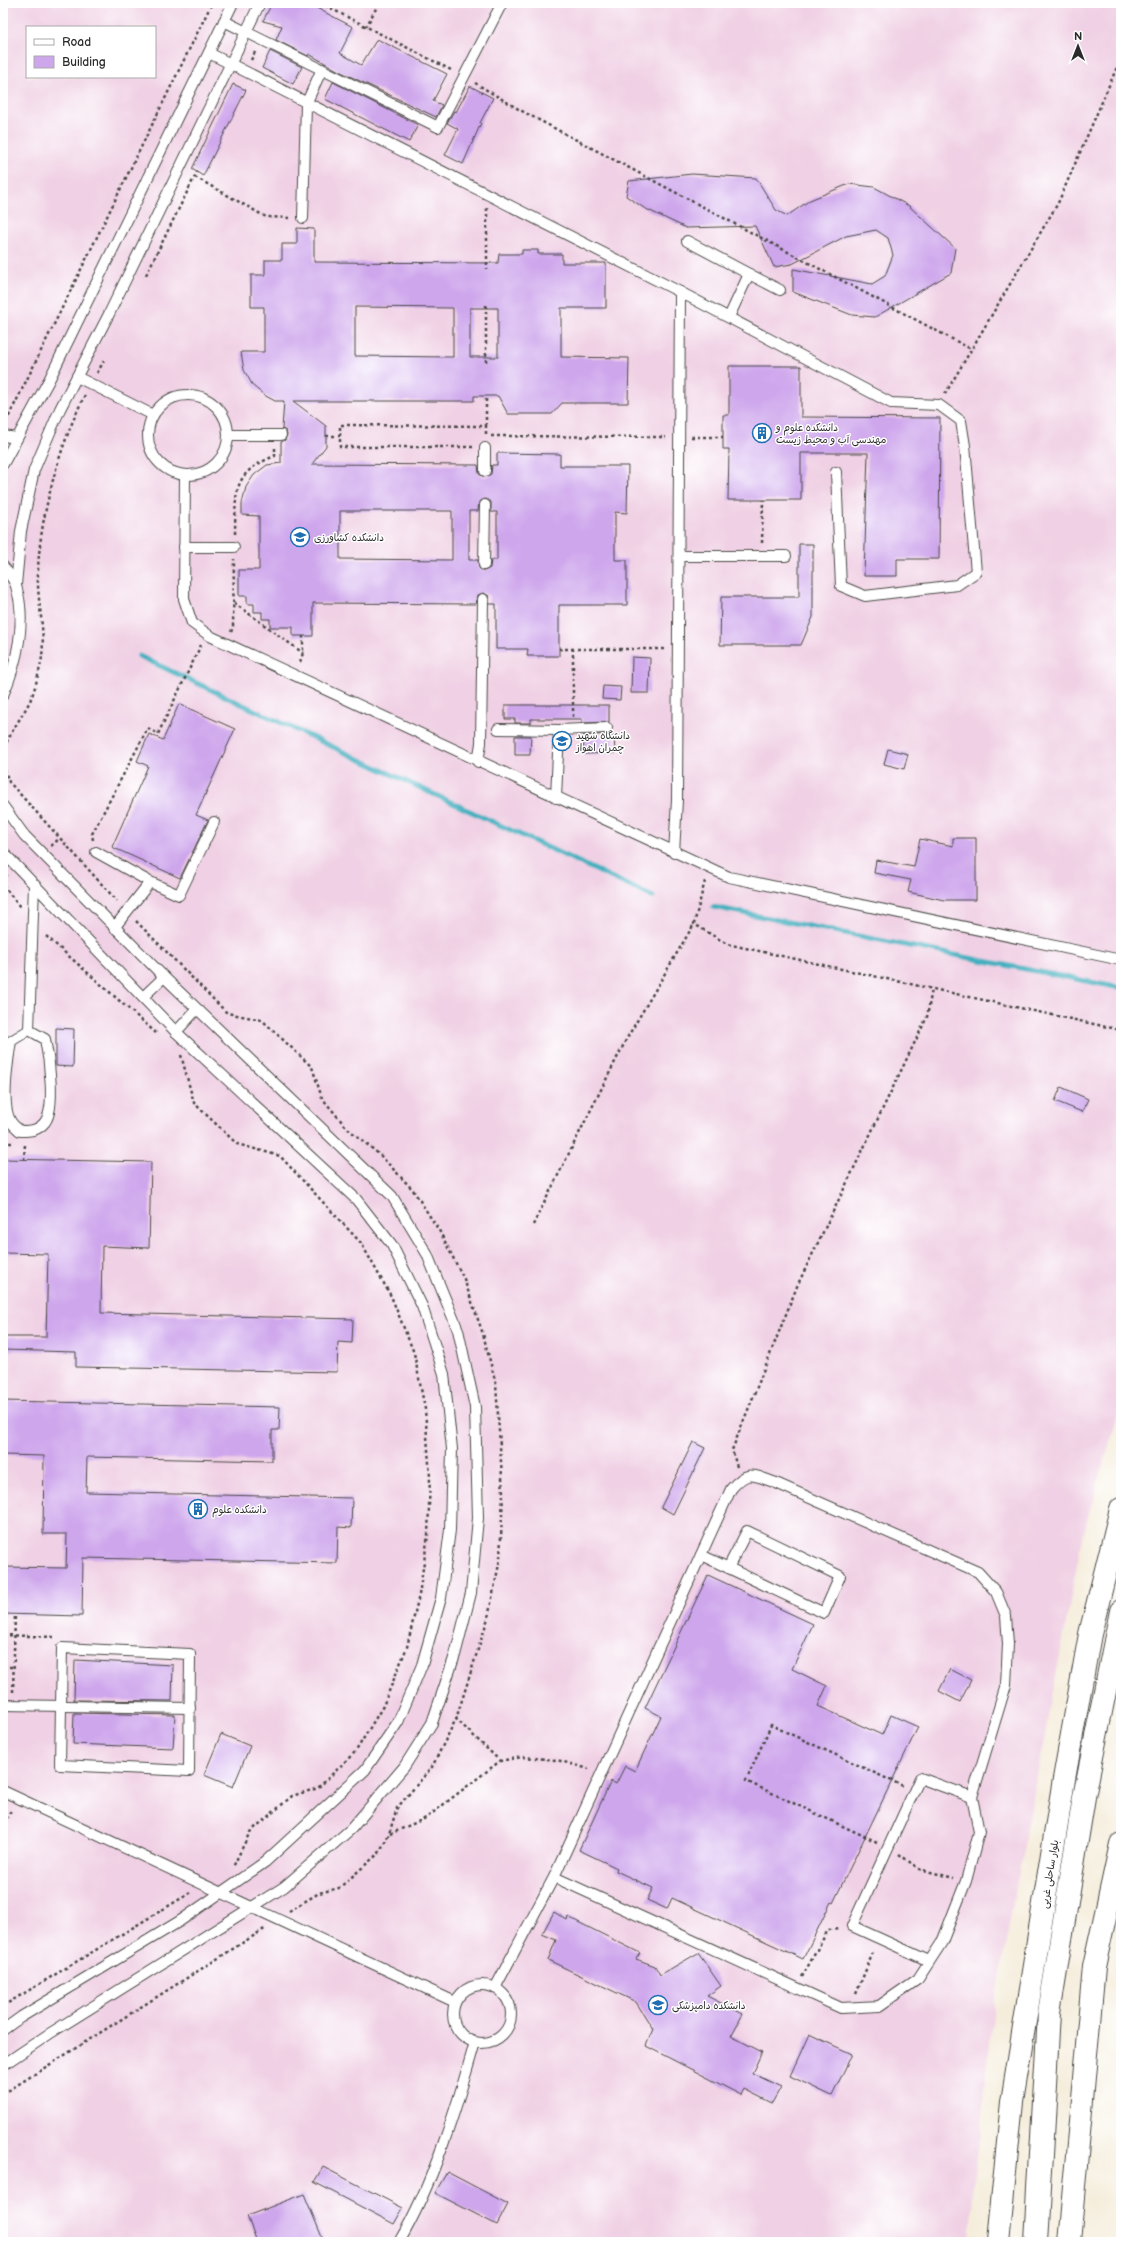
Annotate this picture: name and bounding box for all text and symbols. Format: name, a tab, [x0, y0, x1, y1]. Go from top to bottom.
legend	[26, 26, 156, 78]
north arrow	[1058, 26, 1098, 66]
text: N	[1074, 30, 1082, 43]
text: Road	[62, 35, 91, 50]
text: Building	[62, 55, 106, 70]
building icon: دانشکده علوم و مهندسی آب و محیط زیست	[751, 422, 773, 444]
place label: دانشکده علوم و مهندسی آب و محیط زیست	[775, 422, 886, 447]
school or university icon: دانشکده کشاورزی	[289, 526, 311, 548]
place label: دانشکده کشاورزی	[314, 532, 384, 544]
school or university icon: دانشگاه شهید چمران اهواز	[551, 730, 573, 752]
place label: دانشگاه شهید چمران اهواز	[575, 730, 630, 754]
building icon: دانشکده علوم	[187, 1498, 209, 1520]
place label: دانشکده علوم	[212, 1504, 267, 1518]
street label: بلوار ساحلی غربی	[1039, 1839, 1062, 1910]
school or university icon: دانشکده دامپزشکی	[647, 1994, 669, 2016]
place label: دانشکده دامپزشکی	[672, 2000, 746, 2013]

